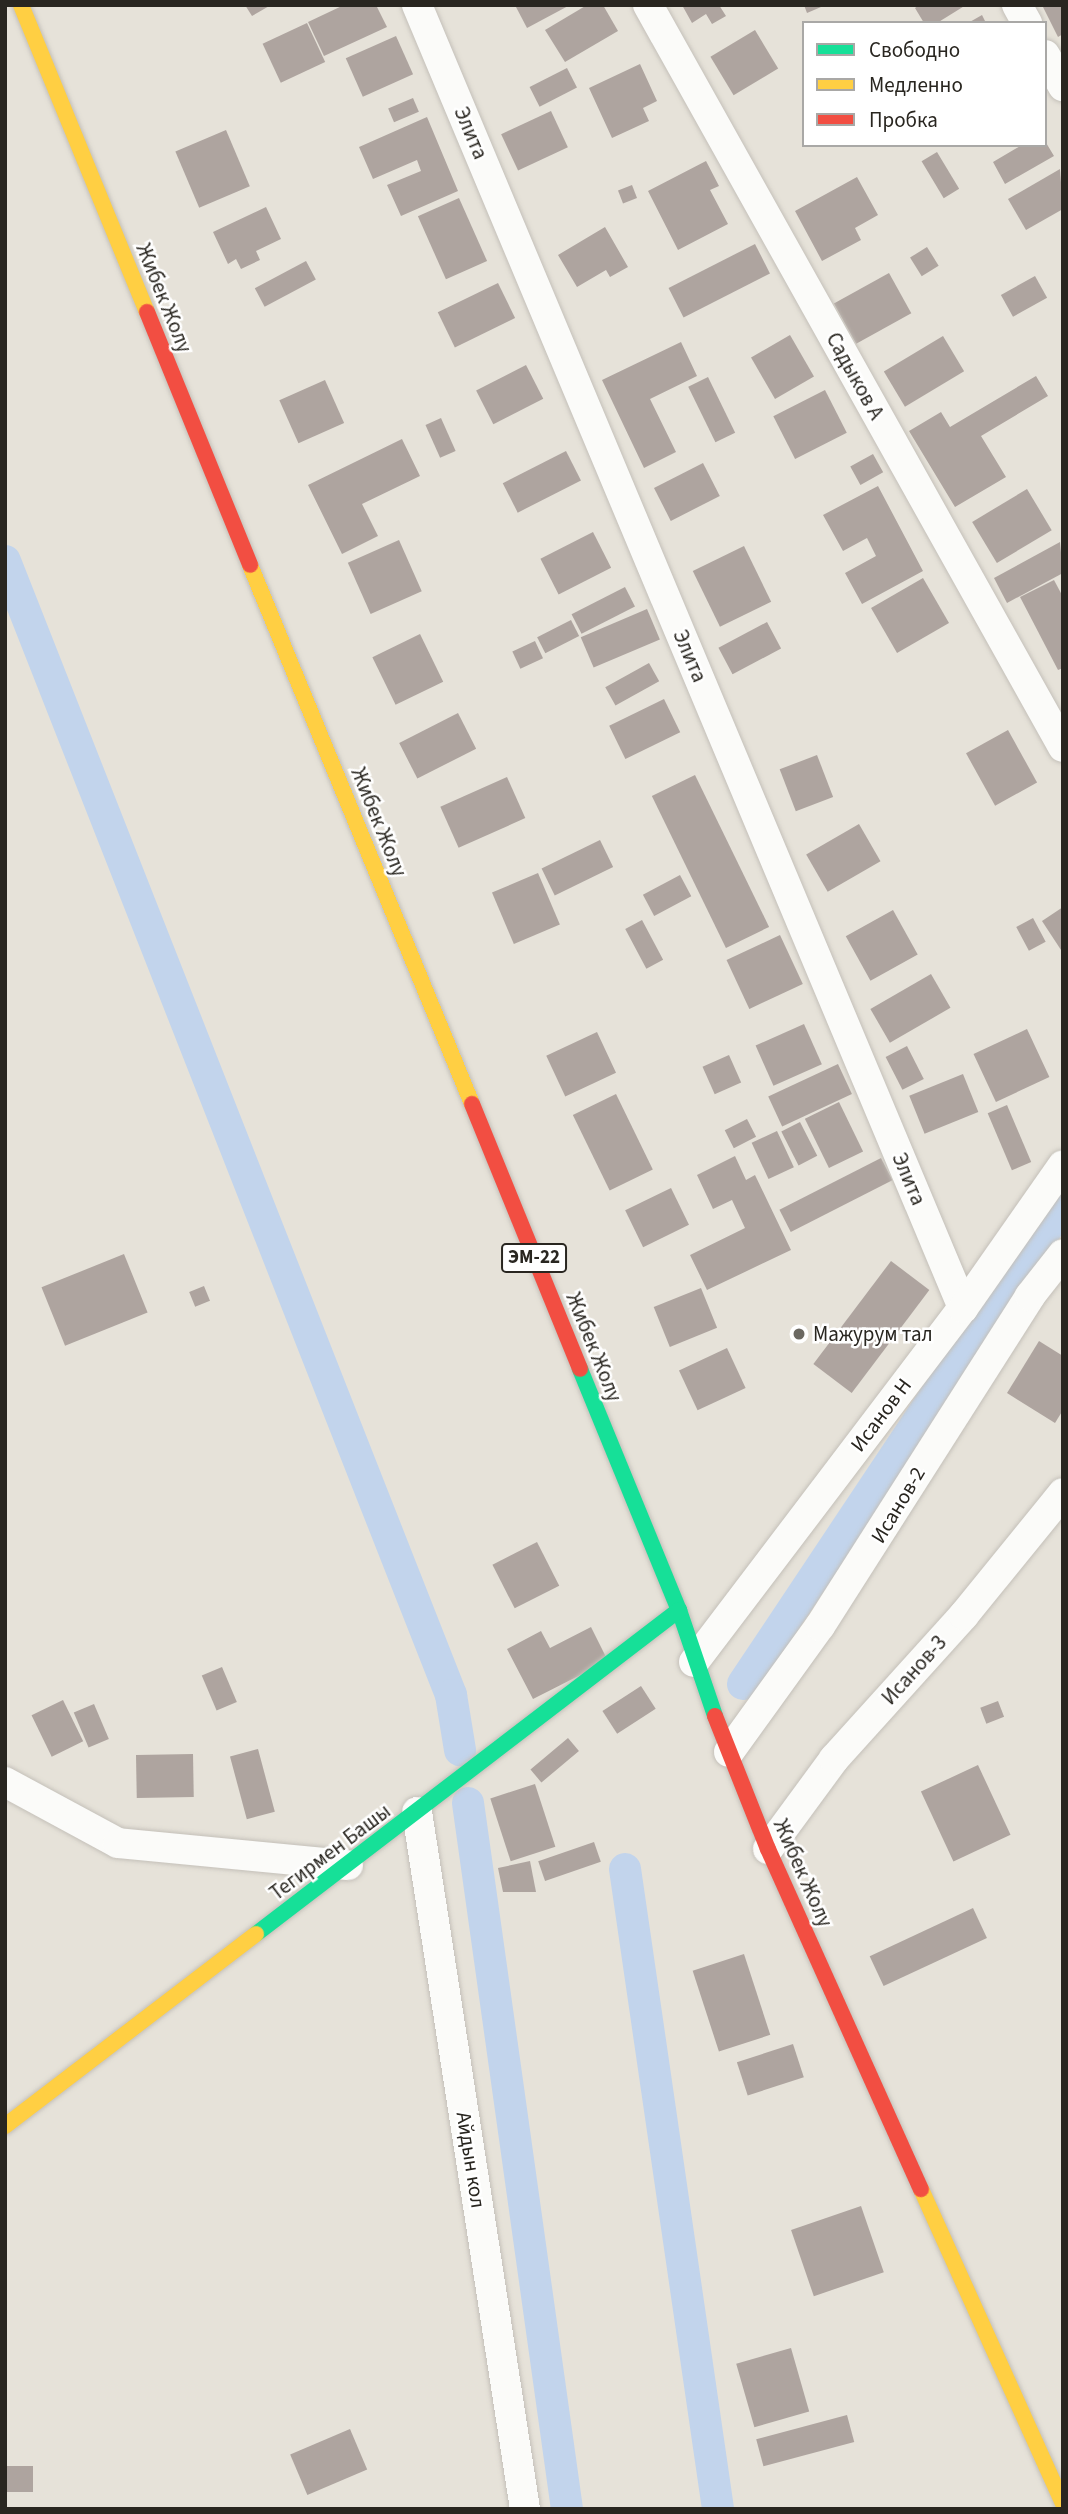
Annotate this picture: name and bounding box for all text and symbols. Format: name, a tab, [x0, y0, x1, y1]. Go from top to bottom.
legend	[802, 21, 1047, 147]
text: Свободно	[869, 35, 960, 65]
text: Медленно	[869, 70, 963, 100]
street label: Элита	[449, 103, 493, 163]
text: Пробка	[869, 105, 938, 135]
street label: Жибек Жолу	[131, 240, 197, 356]
street label: Садыков А	[821, 328, 889, 424]
street label: Элита	[668, 626, 712, 686]
street label: Жибек Жолу	[346, 764, 412, 880]
street label: Элита	[887, 1149, 931, 1209]
road number: ЭМ-22	[501, 1242, 567, 1274]
street label: Жибек Жолу	[561, 1289, 627, 1405]
place label: Мажурум тал	[813, 1321, 933, 1347]
marker: Мажурум тал	[791, 1326, 807, 1342]
street label: Исанов Н	[845, 1373, 917, 1457]
street label: Исанов-2	[865, 1462, 931, 1548]
street label: Исанов-3	[876, 1630, 952, 1710]
street label: Тегирмен Башы	[265, 1798, 395, 1906]
street label: Жибек Жолу	[768, 1815, 838, 1931]
street label: Айдын кол	[451, 2110, 491, 2210]

